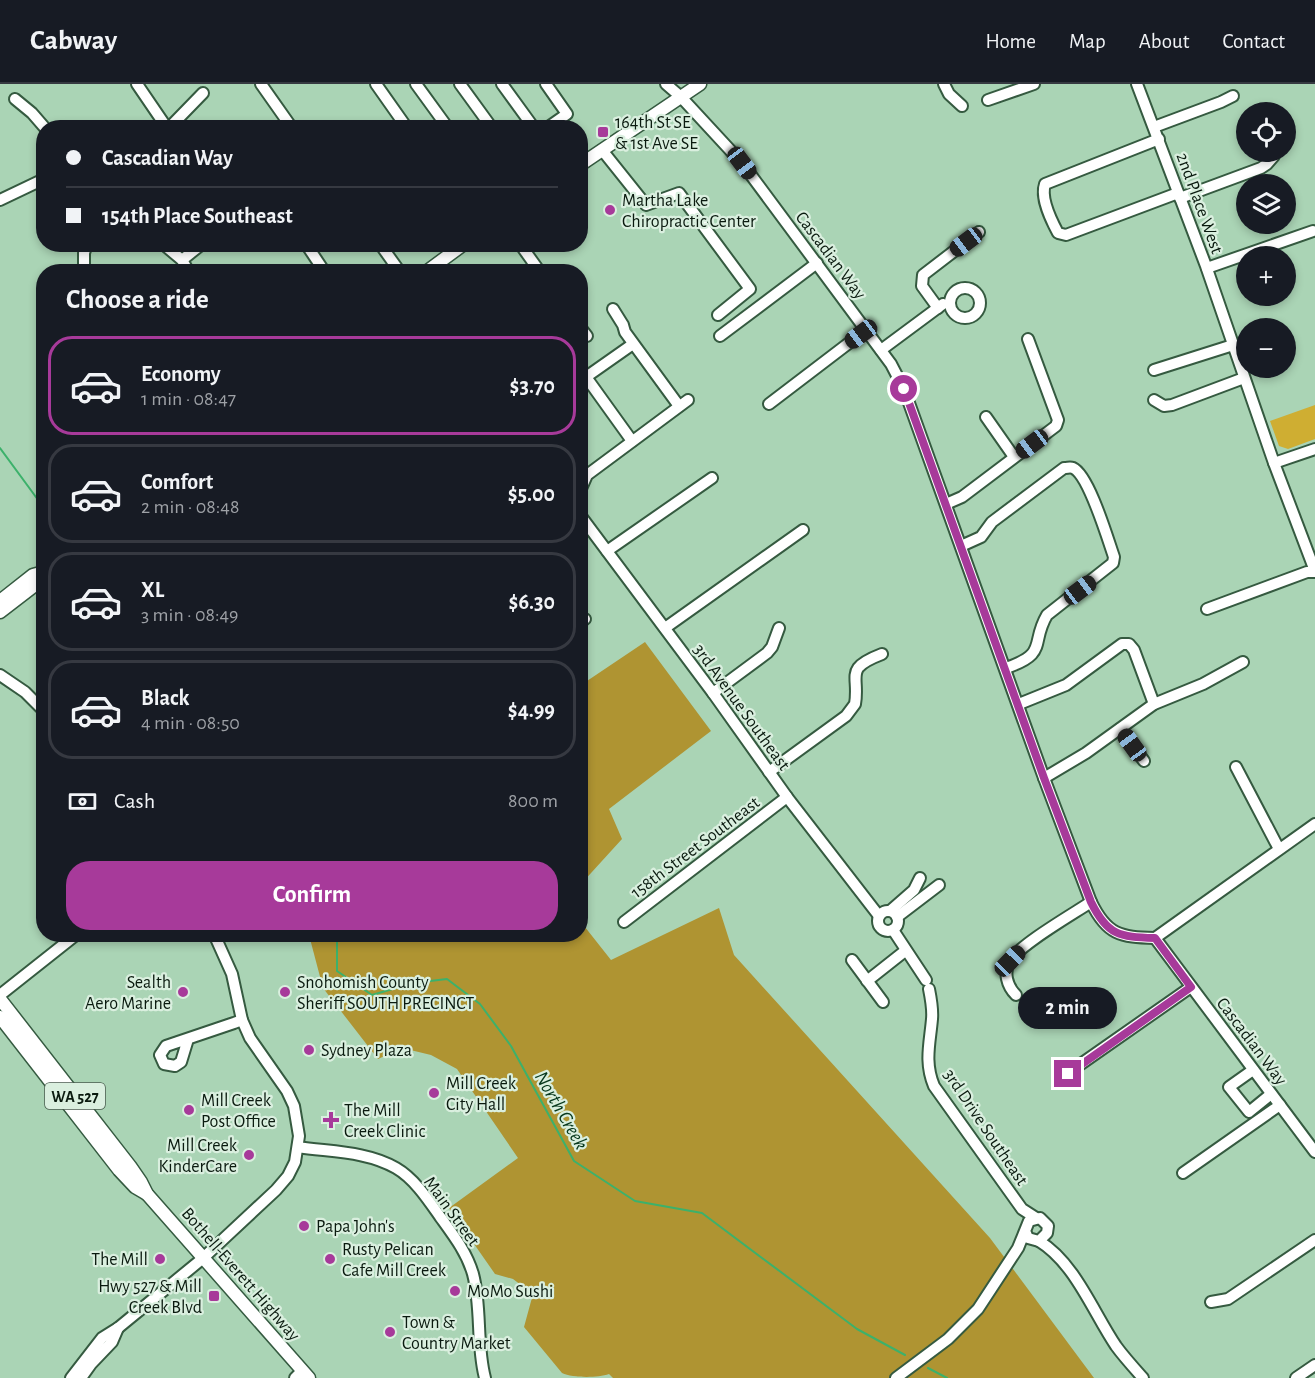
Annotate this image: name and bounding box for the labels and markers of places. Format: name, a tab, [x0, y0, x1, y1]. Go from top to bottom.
place label: 164th St SE & 1st Ave SE	[615, 114, 698, 153]
marker: 164th St SE & 1st Ave SE	[596, 125, 610, 139]
place label: Martha Lake Chiropractic Center	[622, 192, 756, 231]
marker: Martha Lake Chiropractic Center	[603, 203, 617, 217]
place label: Sealth Aero Marine	[85, 974, 171, 1013]
place label: Snohomish County Sheriff SOUTH PRECINCT	[297, 974, 475, 1013]
marker: Sealth Aero Marine	[176, 985, 190, 999]
marker: Snohomish County Sheriff SOUTH PRECINCT	[278, 985, 292, 999]
place label: Sydney Plaza	[321, 1042, 412, 1060]
marker: Sydney Plaza	[302, 1043, 316, 1057]
place label: Mill Creek City Hall	[446, 1075, 517, 1114]
marker: Mill Creek City Hall	[427, 1086, 441, 1100]
place label: Mill Creek Post Office	[201, 1092, 276, 1131]
place label: The Mill Creek Clinic	[344, 1102, 425, 1141]
marker: Mill Creek Post Office	[182, 1103, 196, 1117]
marker: The Mill Creek Clinic	[322, 1111, 340, 1129]
place label: Mill Creek KinderCare	[158, 1137, 238, 1176]
marker: Mill Creek KinderCare	[242, 1148, 256, 1162]
place label: Papa John's	[316, 1218, 395, 1236]
marker: Papa John's	[297, 1219, 311, 1233]
place label: Rusty Pelican Cafe Mill Creek	[342, 1241, 447, 1280]
place label: The Mill	[91, 1251, 148, 1269]
marker: The Mill	[153, 1252, 167, 1266]
marker: Rusty Pelican Cafe Mill Creek	[323, 1252, 337, 1266]
place label: Hwy 527 & Mill Creek Blvd	[98, 1278, 202, 1317]
place label: MoMo Sushi	[467, 1283, 553, 1301]
marker: MoMo Sushi	[448, 1284, 462, 1298]
marker: Hwy 527 & Mill Creek Blvd	[207, 1289, 221, 1303]
place label: Town & Country Market	[402, 1314, 511, 1353]
marker: Town & Country Market	[383, 1325, 397, 1339]

